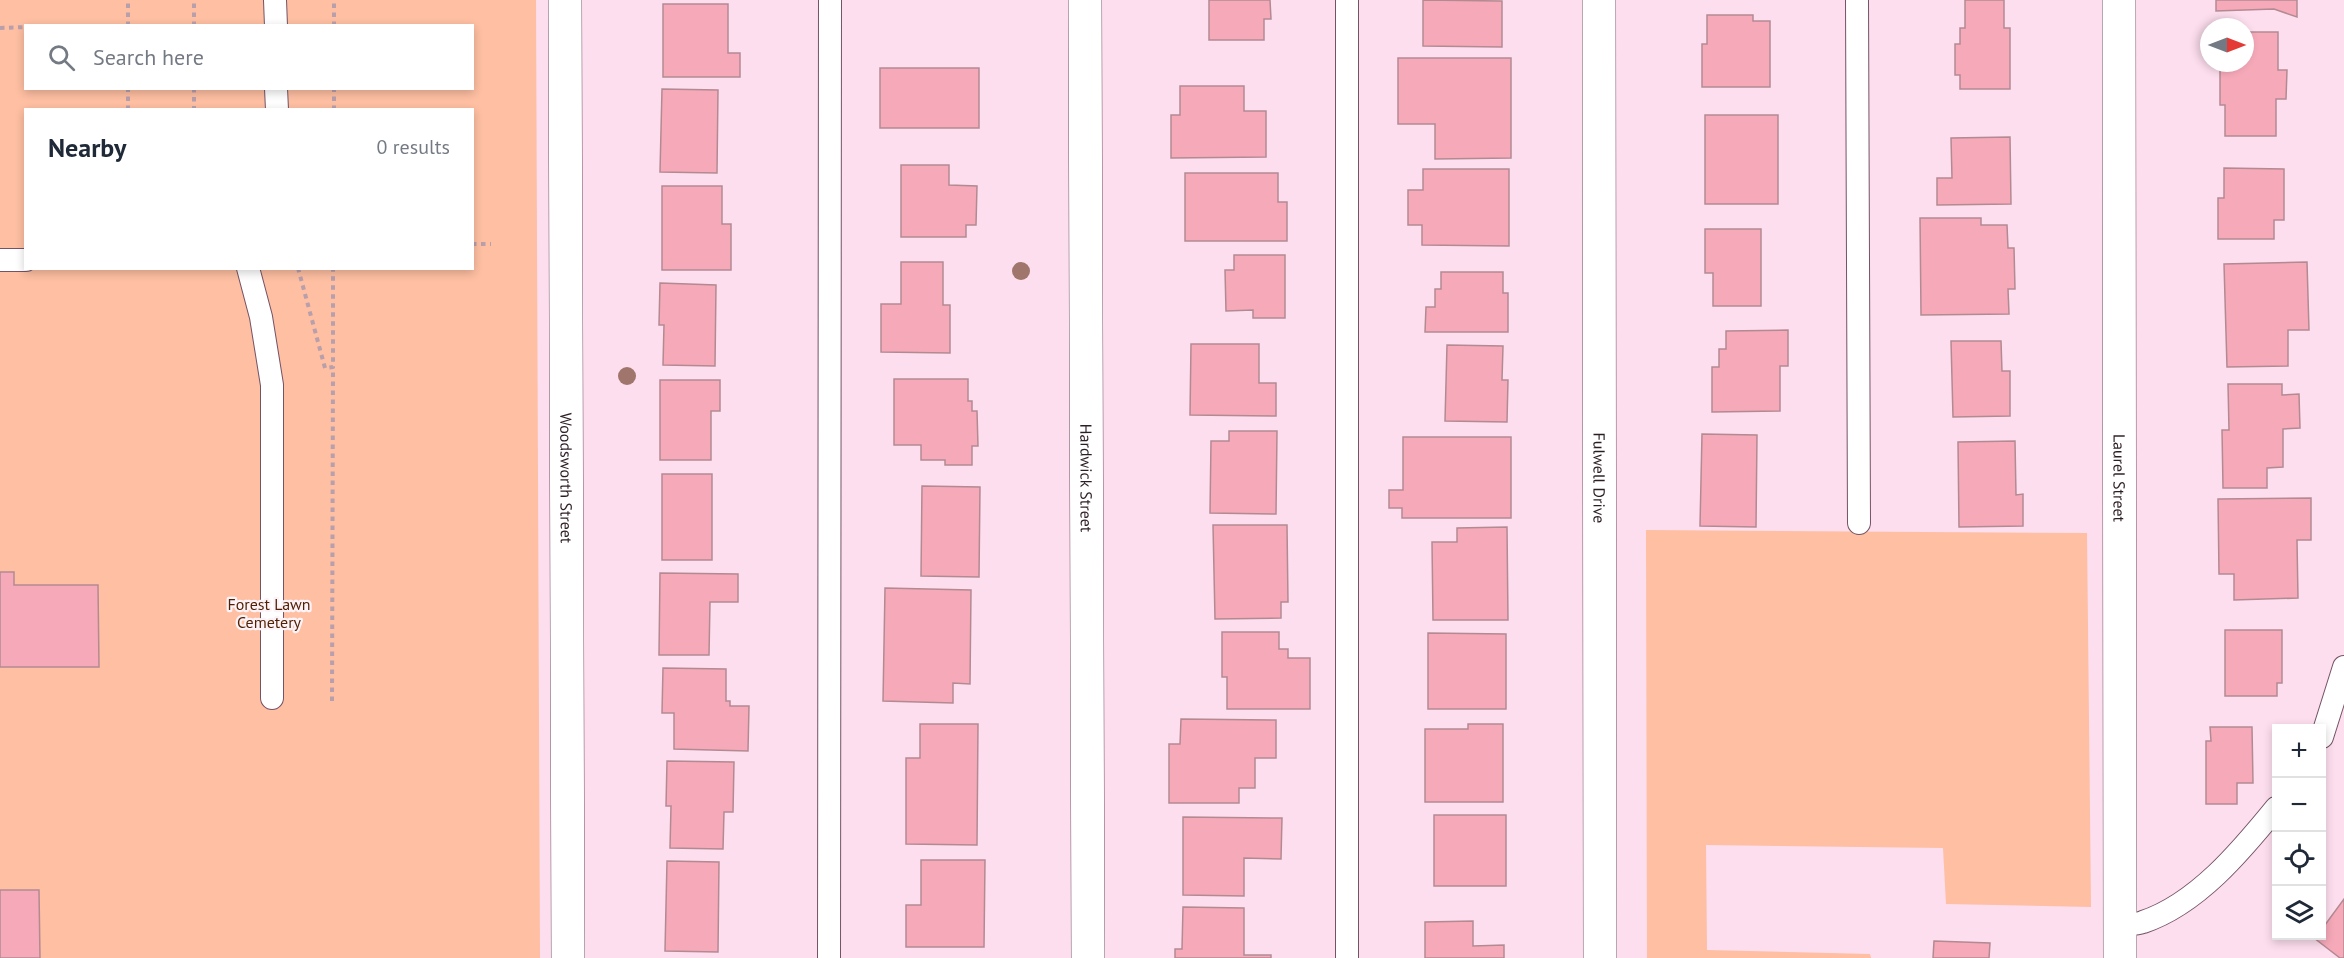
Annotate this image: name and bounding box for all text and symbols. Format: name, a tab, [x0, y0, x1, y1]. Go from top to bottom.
north arrow	[2200, 18, 2254, 72]
search box	[24, 24, 474, 90]
icon: search	[45, 41, 78, 74]
text: Search here	[93, 43, 204, 71]
text: Nearby	[48, 131, 126, 164]
text: 0 results	[377, 134, 450, 160]
street label: Woodsworth Street	[556, 413, 577, 544]
street label: Hardwick Street	[1076, 424, 1097, 533]
street label: Fulwell Drive	[1589, 433, 1610, 523]
street label: Laurel Street	[2109, 434, 2130, 523]
park label: Forest Lawn Cemetery	[227, 594, 311, 632]
map controls	[2272, 724, 2326, 940]
button: +	[2272, 724, 2326, 778]
button: −	[2272, 778, 2326, 832]
button: locate	[2272, 832, 2326, 886]
button: layers	[2272, 886, 2326, 940]

